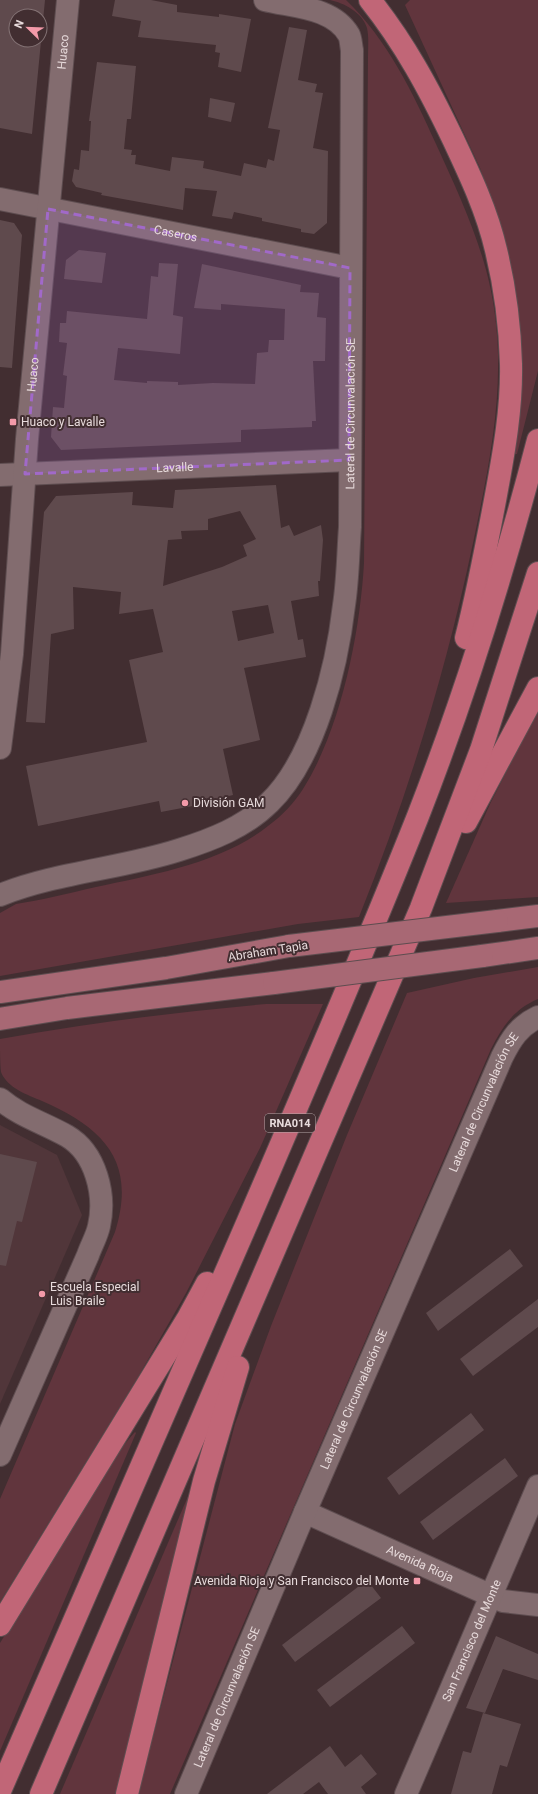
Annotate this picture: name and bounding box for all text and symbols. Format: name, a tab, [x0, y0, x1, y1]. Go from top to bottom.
north arrow	[8, 8, 48, 48]
text: N	[12, 18, 27, 30]
street label: Huaco	[55, 34, 72, 70]
street label: Caseros	[153, 223, 199, 245]
street label: Lateral de Circunvalación SE	[343, 338, 358, 489]
street label: Huaco	[24, 356, 42, 393]
place label: Huaco y Lavalle	[21, 415, 105, 429]
marker: Huaco y Lavalle	[8, 417, 18, 427]
street label: Lavalle	[156, 460, 194, 475]
place label: División GAM	[193, 796, 265, 810]
marker: División GAM	[180, 798, 190, 808]
street label: Abraham Tapia	[227, 938, 309, 964]
street label: Lateral de Circunvalación SE	[446, 1030, 522, 1174]
road number: RNA014	[265, 1114, 315, 1132]
place label: Escuela Especial Luis Braile	[50, 1280, 139, 1308]
marker: Escuela Especial Luis Braile	[37, 1289, 47, 1299]
street label: Lateral de Circunvalación SE	[317, 1327, 390, 1471]
street label: Avenida Rioja	[384, 1542, 456, 1585]
place label: Avenida Rioja y San Francisco del Monte	[194, 1574, 409, 1588]
marker: Avenida Rioja y San Francisco del Monte	[412, 1576, 422, 1586]
street label: San Francisco del Monte	[439, 1577, 504, 1704]
street label: Lateral de Circunvalación SE	[191, 1625, 263, 1770]

